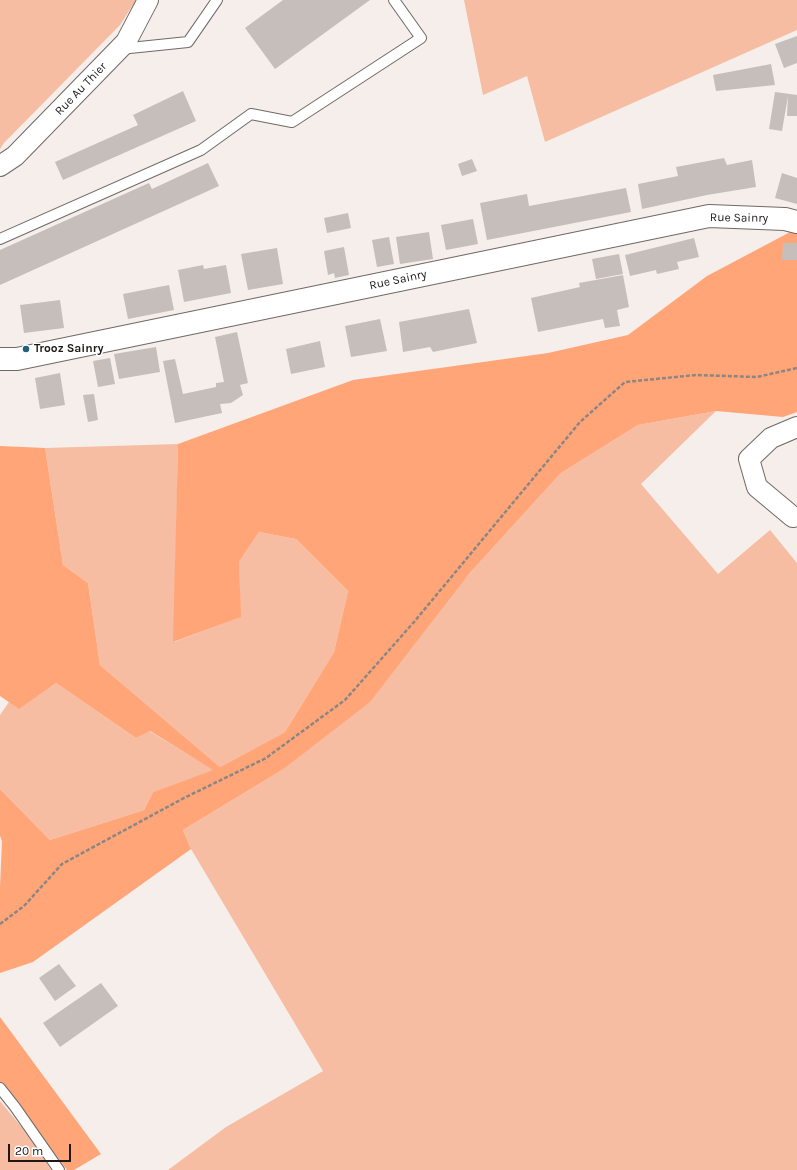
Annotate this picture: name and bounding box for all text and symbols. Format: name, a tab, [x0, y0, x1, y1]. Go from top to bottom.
street label: Rue Au Thier	[52, 60, 110, 118]
street label: Rue Sainry	[710, 210, 768, 226]
street label: Rue Sainry	[368, 267, 428, 293]
place label: Trooz Sainry	[34, 342, 103, 356]
marker: Trooz Sainry	[21, 344, 31, 354]
scale bar	[10, 1136, 73, 1162]
text: 20 m	[15, 1144, 43, 1158]

